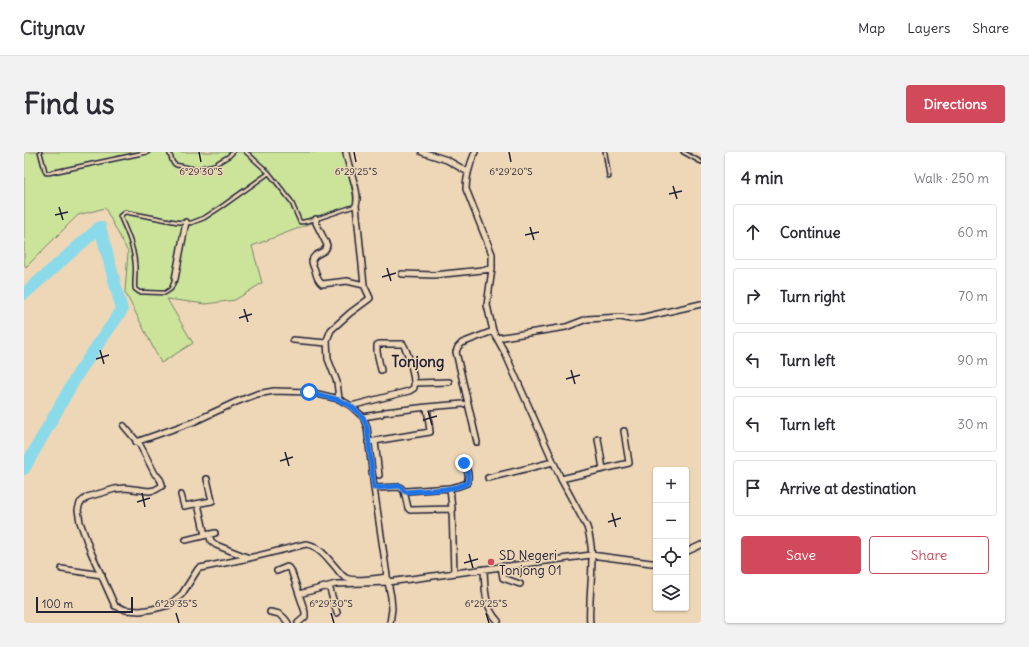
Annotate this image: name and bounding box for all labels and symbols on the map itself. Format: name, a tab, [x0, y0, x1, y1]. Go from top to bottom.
text: 6°29'30"S	[179, 165, 223, 178]
text: 6°29'25"S	[335, 165, 378, 178]
text: 6°29'20"S	[489, 165, 533, 178]
district label: Tonjong	[392, 352, 444, 372]
route start	[300, 383, 318, 401]
route end	[455, 454, 473, 472]
place label: SD Negeri Tonjong 01	[499, 547, 562, 579]
marker: SD Negeri Tonjong 01	[486, 557, 496, 567]
scale bar	[36, 595, 133, 614]
text: 6°29'35"S	[155, 597, 198, 610]
text: 6°29'30"S	[309, 597, 353, 610]
text: 6°29'25"S	[465, 597, 508, 610]

